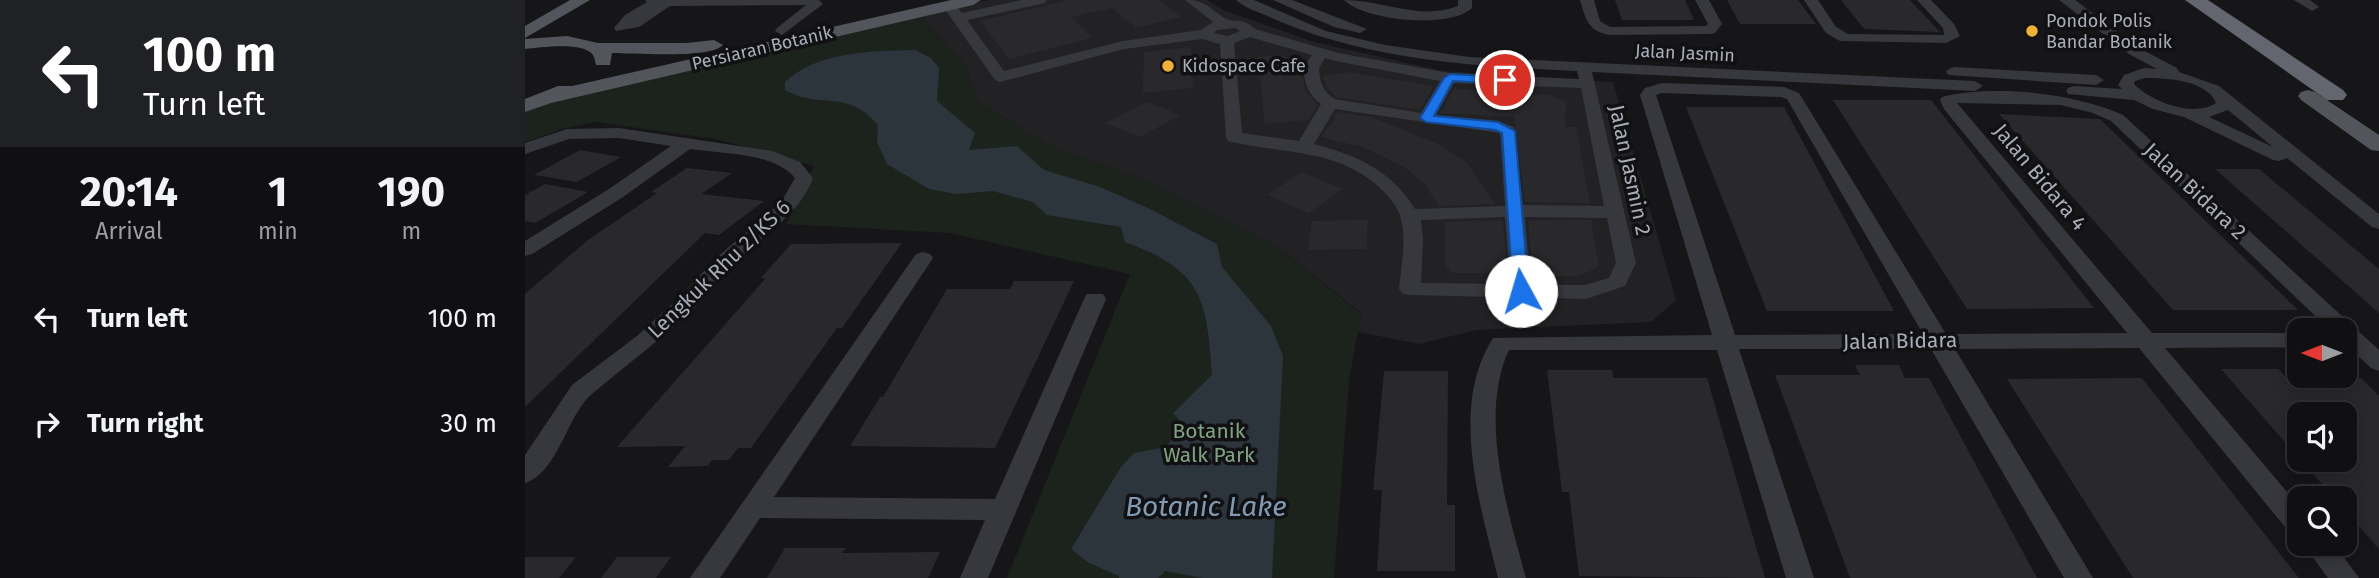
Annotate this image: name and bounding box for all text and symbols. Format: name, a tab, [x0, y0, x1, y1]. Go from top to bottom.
place label: Pondok Polis Bandar Botanik	[2046, 10, 2173, 53]
street label: Persiaran Botanik	[690, 21, 835, 75]
marker: Pondok Polis Bandar Botanik	[2024, 23, 2040, 39]
text: 100 m	[143, 25, 276, 84]
icon: left	[28, 28, 119, 119]
street label: Jalan Jasmin	[1635, 39, 1735, 67]
pin	[1475, 50, 1535, 110]
place label: Kidospace Cafe	[1182, 55, 1306, 77]
marker: Kidospace Cafe	[1160, 58, 1176, 74]
icon: arrive	[1486, 61, 1524, 99]
text: Turn left	[143, 85, 265, 123]
street label: Jalan Jasmin 2	[1604, 102, 1656, 238]
street label: Jalan Bidara 4	[1988, 118, 2092, 236]
street label: Jalan Bidara 2	[2138, 137, 2252, 245]
text: 20:14	[80, 167, 178, 217]
text: 1	[268, 167, 288, 217]
text: 190	[378, 167, 445, 217]
street label: Lengkuk Rhu 2/KS 6	[642, 194, 796, 344]
text: Arrival	[95, 217, 163, 245]
text: min	[258, 217, 298, 245]
text: m	[401, 217, 421, 245]
position arrow	[1484, 254, 1558, 328]
icon: left	[28, 300, 66, 338]
text: Turn left	[87, 303, 188, 334]
text: 100 m	[428, 303, 497, 334]
north arrow	[2287, 318, 2357, 388]
map controls	[2287, 318, 2357, 556]
street label: Jalan Bidara	[1843, 327, 1957, 355]
button: sound	[2287, 402, 2357, 472]
icon: right	[28, 405, 66, 443]
text: Turn right	[87, 408, 204, 439]
text: 30 m	[440, 408, 497, 439]
park label: Botanik Walk Park	[1163, 418, 1255, 468]
button: search	[2287, 486, 2357, 556]
water label: Botanic Lake	[1125, 490, 1287, 523]

